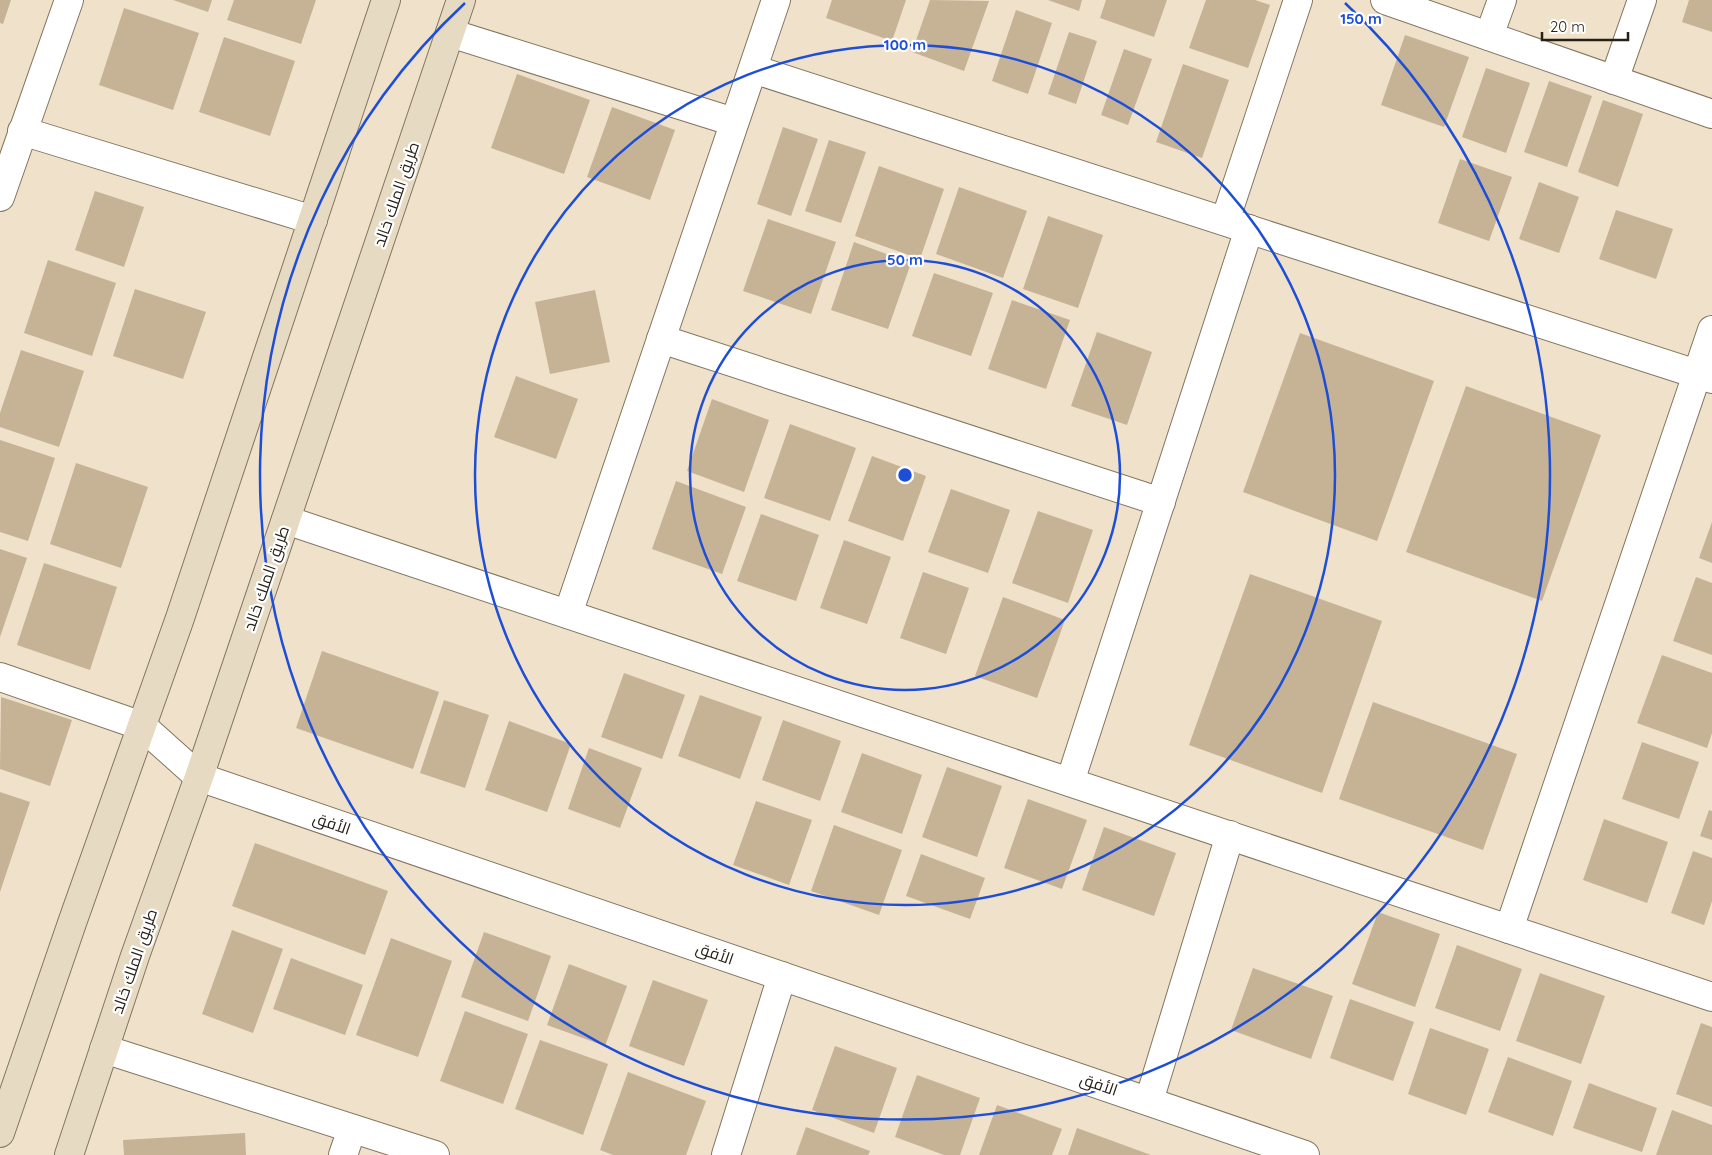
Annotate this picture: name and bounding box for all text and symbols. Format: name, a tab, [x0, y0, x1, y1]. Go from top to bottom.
text: 150 m	[1340, 9, 1382, 28]
scale bar	[1542, 10, 1628, 42]
text: 20 m	[1550, 17, 1585, 36]
text: 100 m	[884, 35, 926, 54]
street label: طريق الملك خالد	[369, 139, 424, 249]
text: 50 m	[887, 250, 923, 269]
centre of rings	[896, 466, 914, 484]
street label: طريق الملك خالد	[239, 523, 294, 633]
street label: الأفق	[310, 807, 354, 840]
street label: طريق الملك خالد	[107, 906, 162, 1016]
street label: الأفق	[693, 937, 737, 970]
street label: الأفق	[1077, 1068, 1121, 1101]

